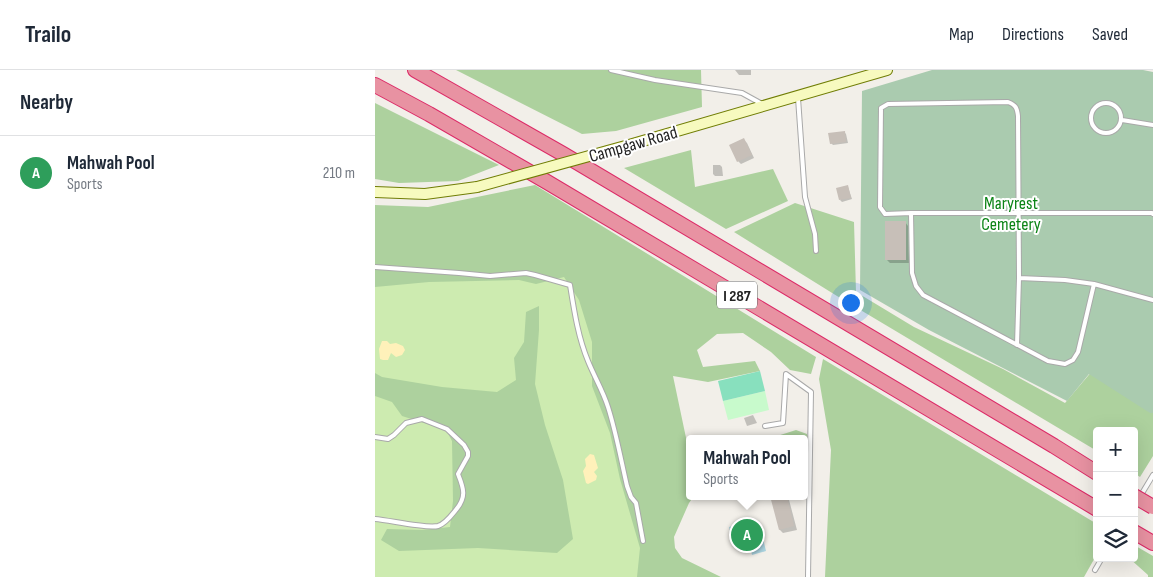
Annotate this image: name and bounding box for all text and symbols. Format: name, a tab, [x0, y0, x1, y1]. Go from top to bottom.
text: Trailo	[25, 20, 71, 49]
text: Map	[949, 24, 974, 45]
text: Directions	[1002, 24, 1064, 45]
text: Saved	[1092, 24, 1128, 45]
text: Nearby	[20, 90, 73, 115]
street label: Campgaw Road	[586, 122, 680, 167]
text: Mahwah Pool	[67, 152, 155, 175]
text: A	[32, 164, 40, 183]
text: 210 m	[323, 164, 355, 183]
text: Sports	[67, 175, 102, 194]
park label: Maryrest Cemetery	[981, 193, 1041, 235]
road number: I 287	[717, 282, 757, 308]
your location	[838, 290, 864, 316]
map controls	[1093, 427, 1138, 562]
button: +	[1093, 427, 1138, 472]
popup	[686, 435, 808, 500]
text: Mahwah Pool	[703, 447, 791, 470]
text: Sports	[703, 470, 739, 489]
button: −	[1093, 472, 1138, 517]
pin: A	[731, 516, 763, 554]
button: layers	[1093, 517, 1138, 562]

